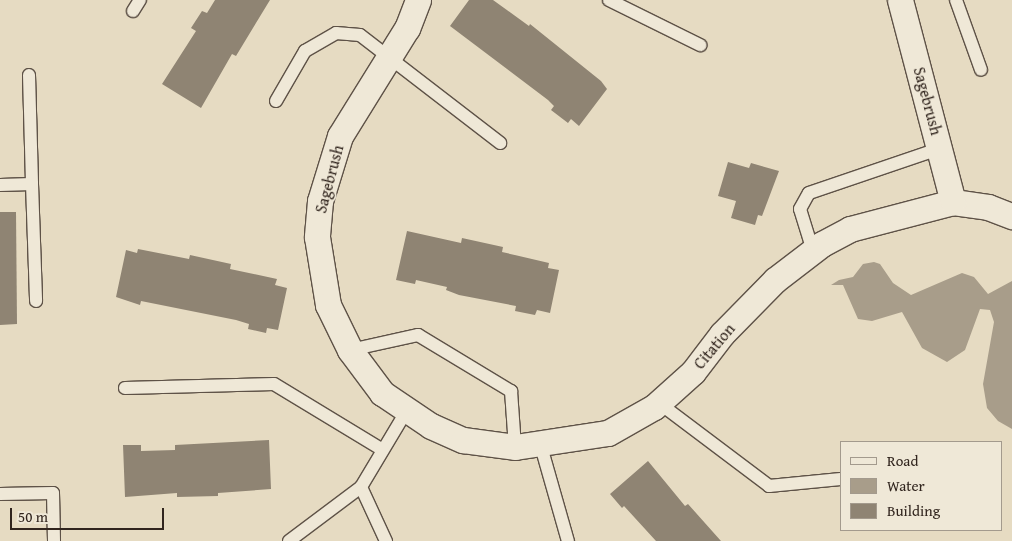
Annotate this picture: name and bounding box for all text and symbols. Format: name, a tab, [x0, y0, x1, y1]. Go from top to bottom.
street label: Sagebrush	[910, 65, 946, 137]
street label: Sagebrush	[311, 143, 347, 215]
street label: Citation	[689, 319, 739, 373]
legend	[840, 441, 1002, 531]
text: Road	[887, 450, 918, 471]
text: Water	[887, 475, 925, 496]
scale bar	[12, 498, 166, 530]
text: Building	[887, 500, 940, 521]
text: 50 m	[18, 506, 48, 527]

